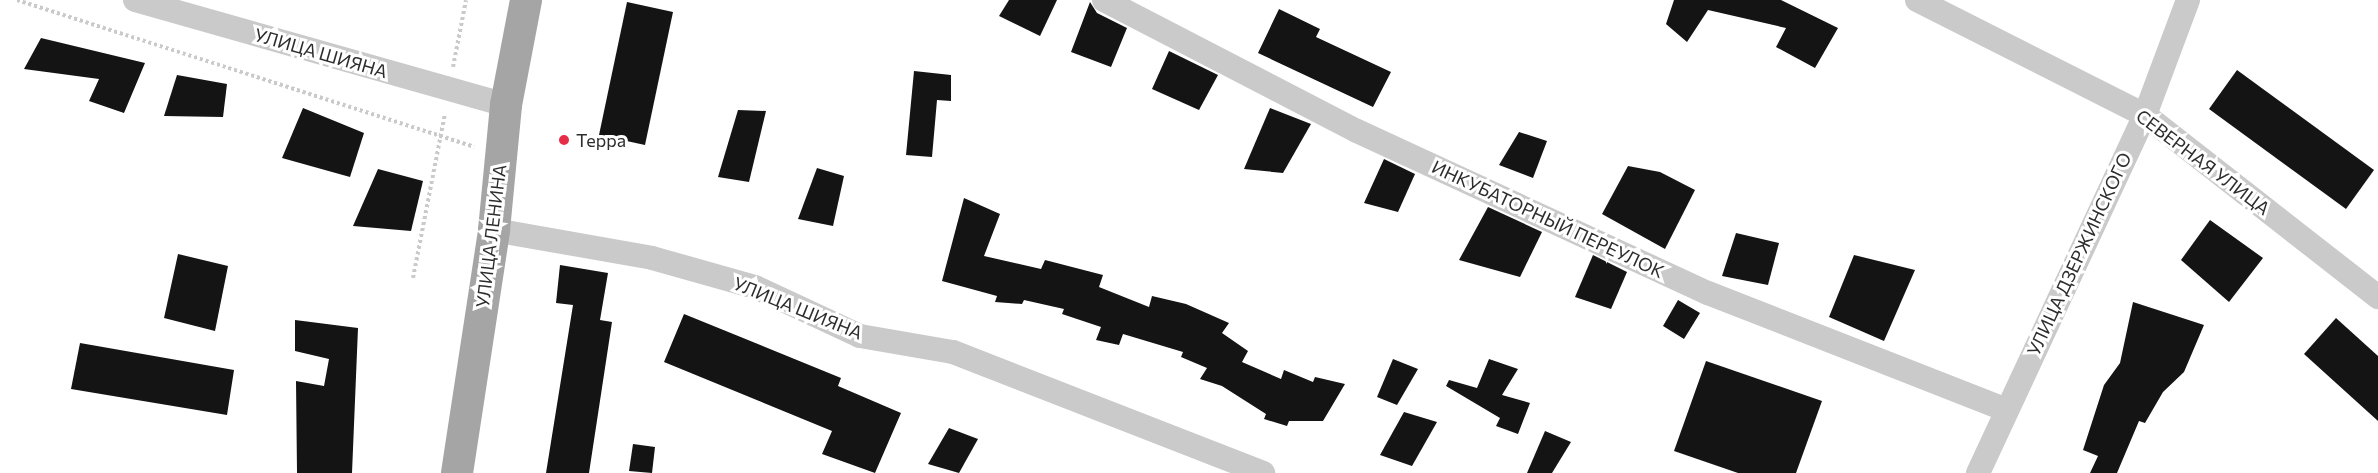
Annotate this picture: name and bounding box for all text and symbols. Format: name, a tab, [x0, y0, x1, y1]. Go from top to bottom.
street label: УЛИЦА ШИЯНА	[252, 24, 390, 82]
street label: СЕВЕРНАЯ УЛИЦА	[2132, 105, 2274, 219]
place label: Терра	[576, 129, 626, 151]
marker: Терра	[557, 133, 571, 147]
street label: УЛИЦА ДЗЕРЖИНСКОГО	[2022, 149, 2136, 359]
street label: ИНКУБАТОРНЫЙ ПЕРЕУЛОК	[1428, 156, 1668, 282]
street label: УЛИЦА ЛЕНИНА	[471, 163, 511, 309]
street label: УЛИЦА ШИЯНА	[730, 272, 866, 344]

